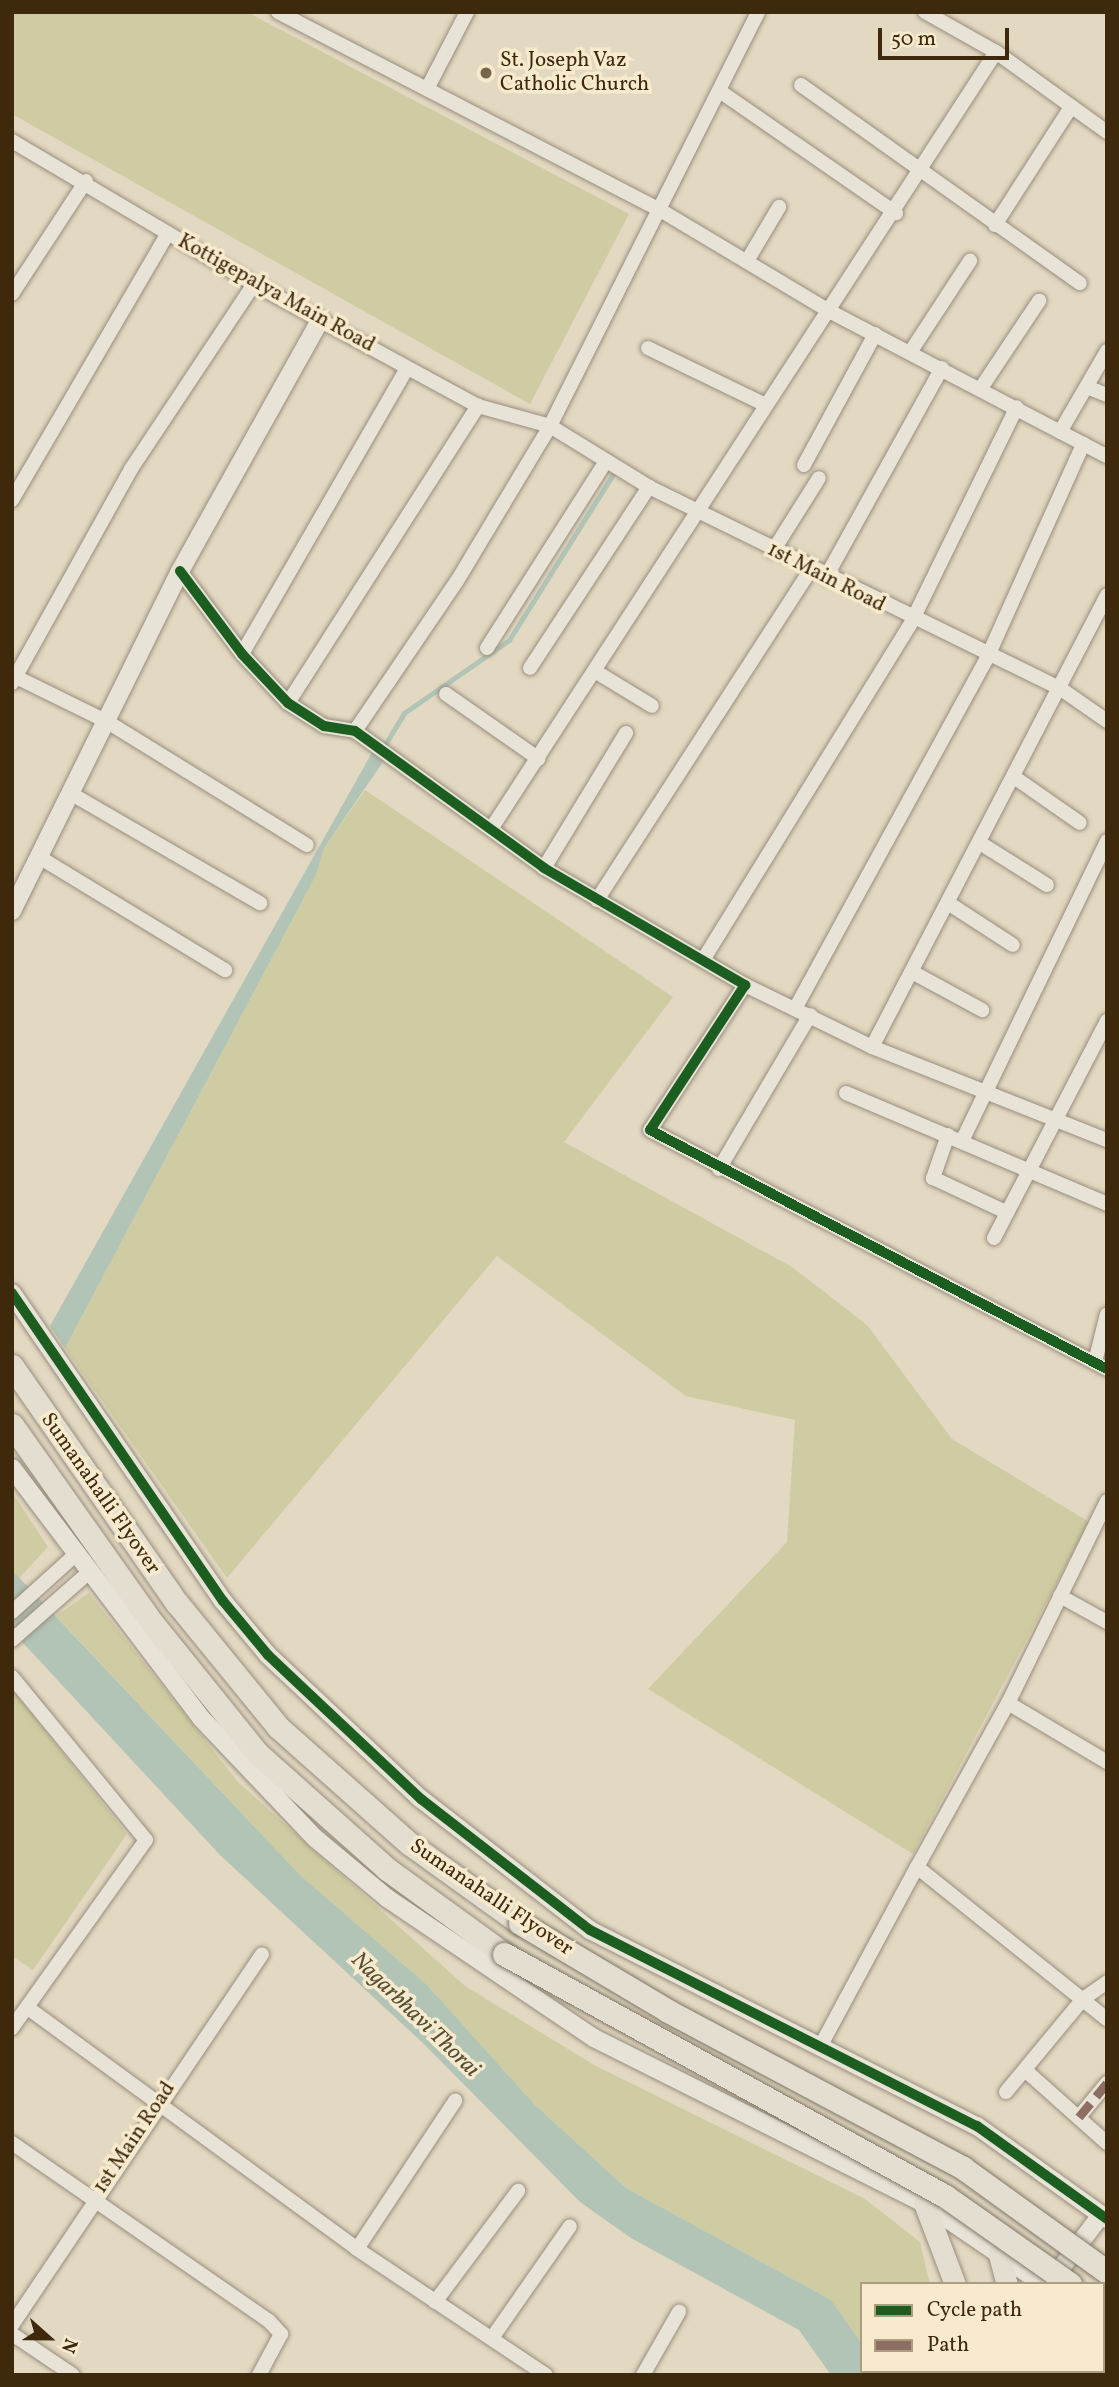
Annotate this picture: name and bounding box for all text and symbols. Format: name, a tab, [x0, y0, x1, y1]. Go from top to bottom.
scale bar	[881, 14, 1012, 58]
text: 50 m	[891, 25, 936, 54]
place label: St. Joseph Vaz Catholic Church	[500, 48, 649, 98]
marker: St. Joseph Vaz Catholic Church	[478, 65, 494, 81]
street label: Kottigepalya Main Road	[173, 229, 379, 359]
street label: 1st Main Road	[763, 537, 889, 619]
street label: Sumanahalli Flyover	[35, 1408, 165, 1580]
street label: Sumanahalli Flyover	[405, 1834, 577, 1962]
water label: Nagarbhavi Thorai	[345, 1947, 485, 2083]
street label: 1st Main Road	[88, 2077, 182, 2199]
legend	[860, 2282, 1105, 2373]
text: Cycle path	[927, 2296, 1022, 2325]
north arrow	[14, 2303, 84, 2373]
text: Path	[927, 2331, 969, 2360]
text: N	[54, 2334, 83, 2357]

